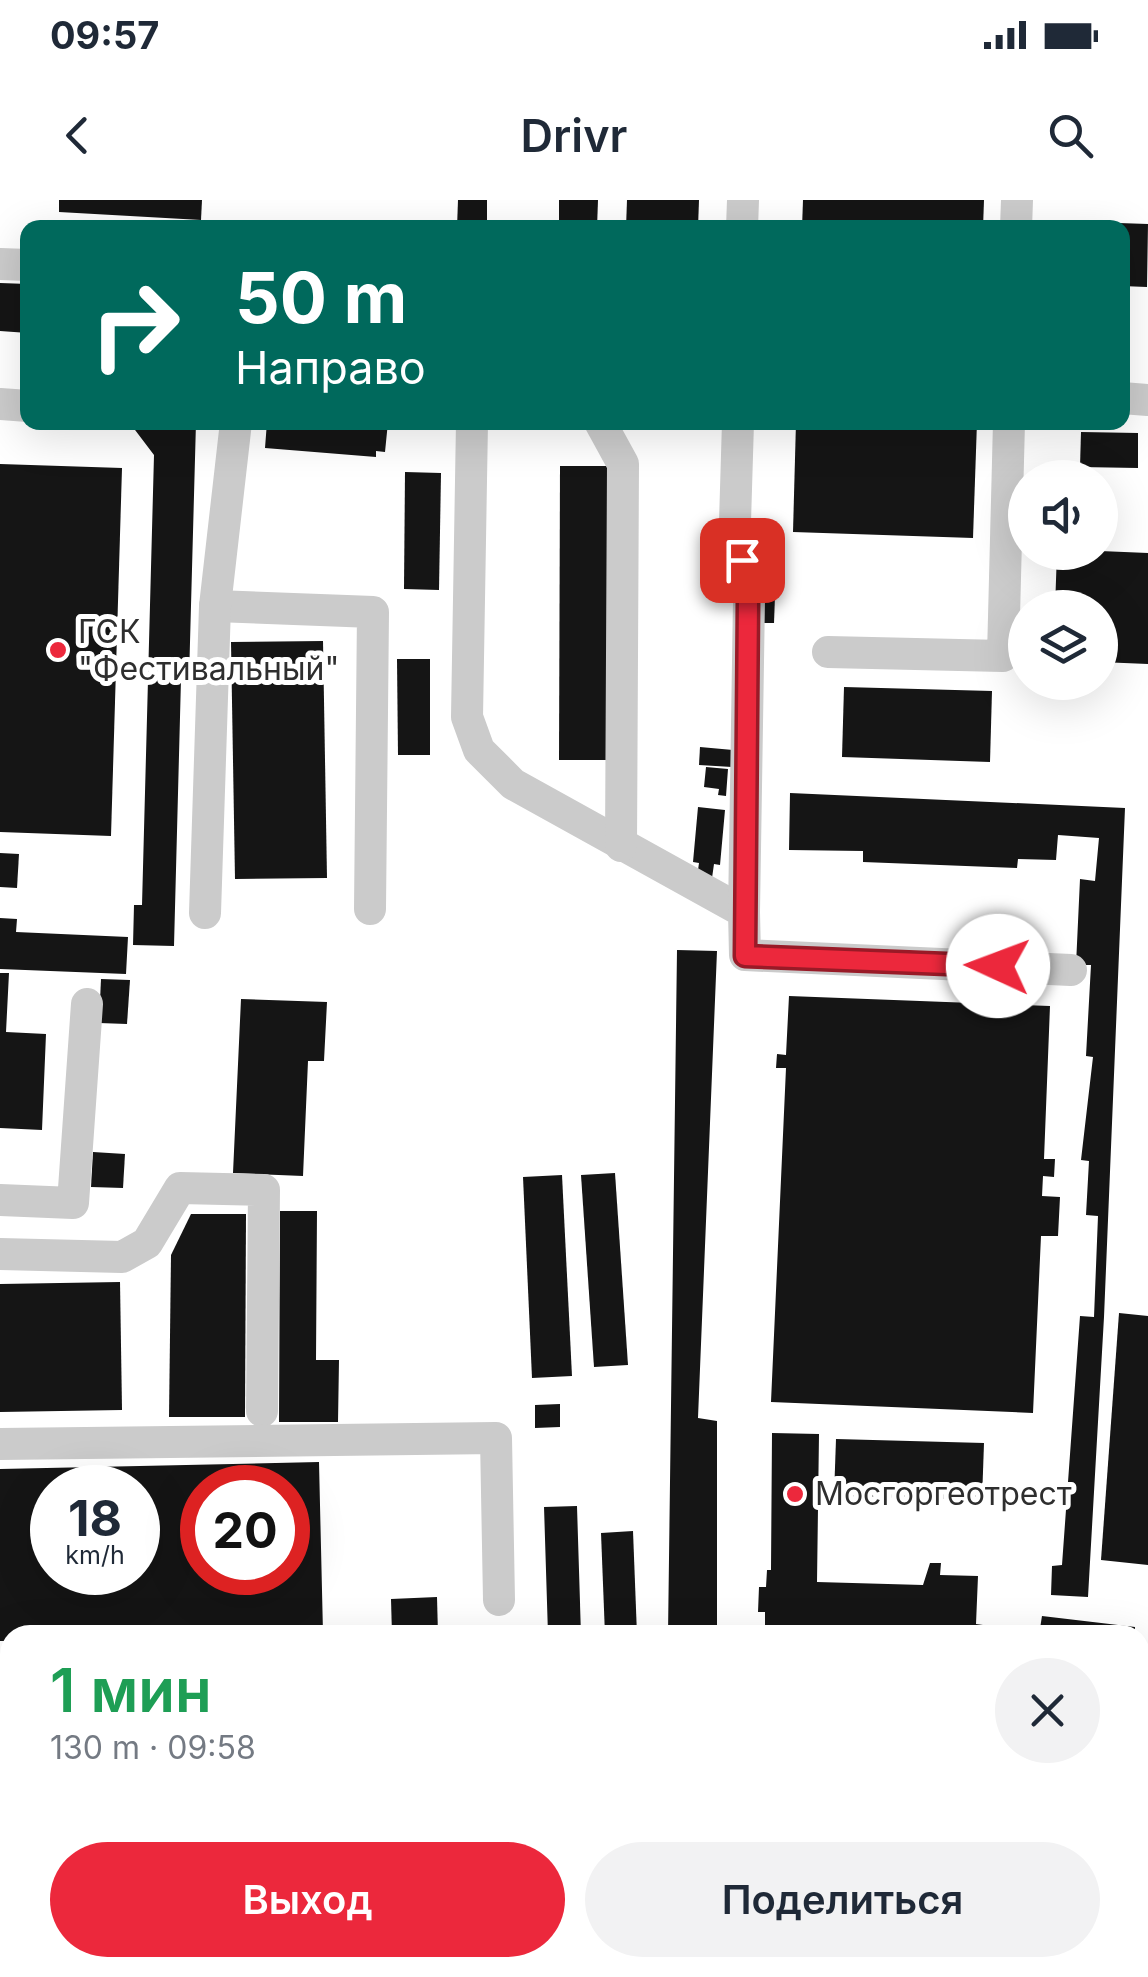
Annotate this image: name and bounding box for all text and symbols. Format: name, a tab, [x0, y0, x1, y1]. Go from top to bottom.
text: 09:57	[50, 12, 159, 58]
icon: back	[50, 108, 105, 163]
text: Drivr	[521, 108, 627, 163]
icon: search	[1043, 108, 1098, 163]
text: 50 m	[235, 255, 407, 340]
icon: right	[70, 260, 200, 390]
text: Направо	[235, 340, 426, 395]
map controls	[1008, 460, 1118, 700]
button: sound	[1008, 460, 1118, 570]
pin	[700, 518, 785, 603]
icon: arrive	[715, 533, 770, 588]
button: layers	[1008, 590, 1118, 700]
place label: ГСК "Фестивальный"	[78, 612, 339, 688]
marker: ГСК "Фестивальный"	[47, 639, 69, 661]
position arrow	[946, 914, 1050, 1018]
speed limit sign: 20	[180, 1465, 310, 1595]
place label: Мосгоргеотрест	[815, 1474, 1072, 1513]
marker: Мосгоргеотрест	[784, 1483, 806, 1505]
text: 18	[68, 1488, 122, 1548]
text: km/h	[65, 1540, 125, 1570]
text: 1 мин	[50, 1654, 212, 1726]
button: close	[995, 1658, 1100, 1763]
text: 130 m · 09:58	[50, 1728, 256, 1767]
button: Выход	[50, 1842, 565, 1957]
button: Поделиться	[585, 1842, 1100, 1957]

